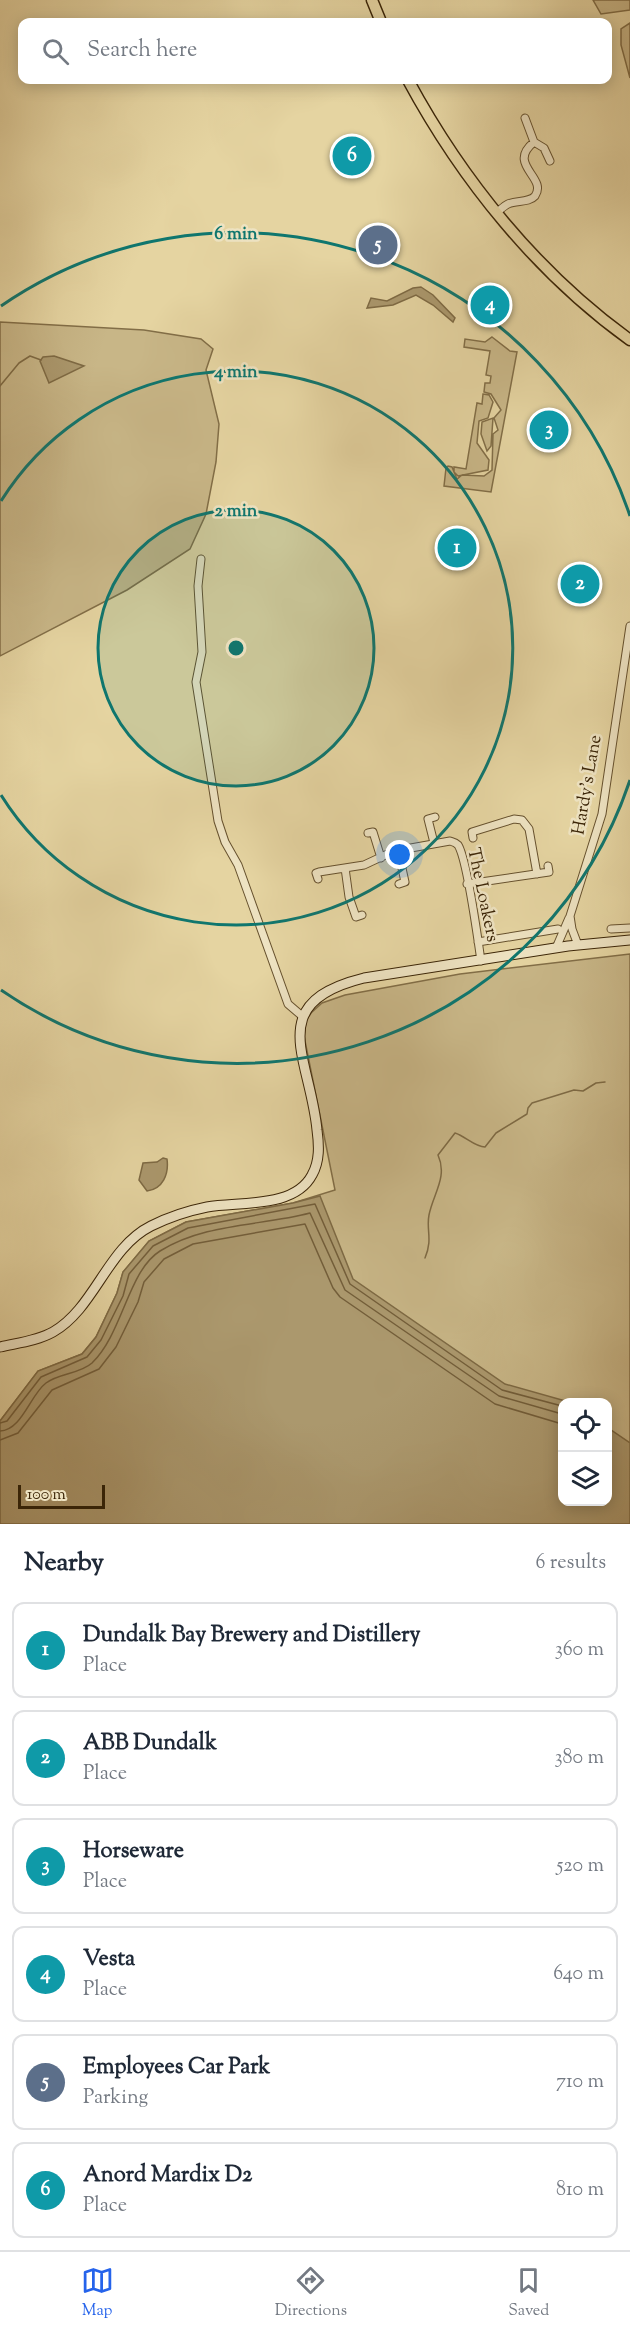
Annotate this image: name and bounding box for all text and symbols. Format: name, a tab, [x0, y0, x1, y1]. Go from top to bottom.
search box	[18, 18, 612, 84]
icon: search	[39, 35, 72, 68]
text: Search here	[87, 35, 197, 67]
pin: 6	[332, 134, 372, 178]
text: 6 min	[214, 222, 258, 248]
pin: 5	[358, 222, 398, 268]
pin: 4	[470, 282, 510, 328]
text: 4 min	[213, 360, 258, 386]
pin: 3	[530, 408, 568, 452]
text: 2 min	[215, 499, 258, 525]
pin: 1	[438, 526, 476, 570]
pin: 2	[560, 562, 600, 606]
centre of rings	[226, 638, 246, 658]
street label: Hardy's Lane	[566, 733, 610, 837]
your location	[385, 840, 414, 869]
street label: The Loakers	[459, 845, 505, 945]
map controls	[558, 1398, 612, 1506]
button: locate	[558, 1398, 612, 1452]
button: layers	[558, 1452, 612, 1506]
scale bar	[18, 1482, 105, 1510]
text: 100 m	[27, 1484, 66, 1507]
text: Nearby	[24, 1545, 104, 1582]
text: 6 results	[536, 1549, 606, 1578]
text: Dundalk Bay Brewery and Distillery	[83, 1620, 420, 1652]
text: 1	[42, 1636, 49, 1665]
text: 360 m	[555, 1636, 604, 1665]
text: Place	[83, 1652, 127, 1681]
text: ABB Dundalk	[83, 1728, 217, 1760]
text: 2	[41, 1744, 50, 1773]
text: 380 m	[555, 1744, 604, 1773]
text: Place	[83, 1760, 127, 1789]
text: Horseware	[83, 1836, 184, 1868]
text: 3	[41, 1852, 50, 1881]
text: 520 m	[556, 1852, 604, 1881]
text: Place	[83, 1868, 127, 1897]
text: Vesta	[83, 1944, 135, 1976]
text: 4	[40, 1960, 51, 1989]
text: 640 m	[553, 1960, 604, 1989]
text: Place	[83, 1976, 127, 2005]
text: Employees Car Park	[83, 2052, 270, 2084]
text: 5	[42, 2068, 49, 2097]
text: 710 m	[556, 2068, 604, 2097]
text: Parking	[83, 2084, 148, 2113]
text: Anord Mardix D2	[83, 2160, 252, 2192]
text: 6	[41, 2176, 50, 2205]
text: 810 m	[556, 2176, 604, 2205]
text: Place	[83, 2192, 127, 2221]
tab: Map	[81, 2264, 114, 2323]
tab: Directions	[275, 2264, 347, 2323]
tab: Saved	[508, 2264, 549, 2323]

